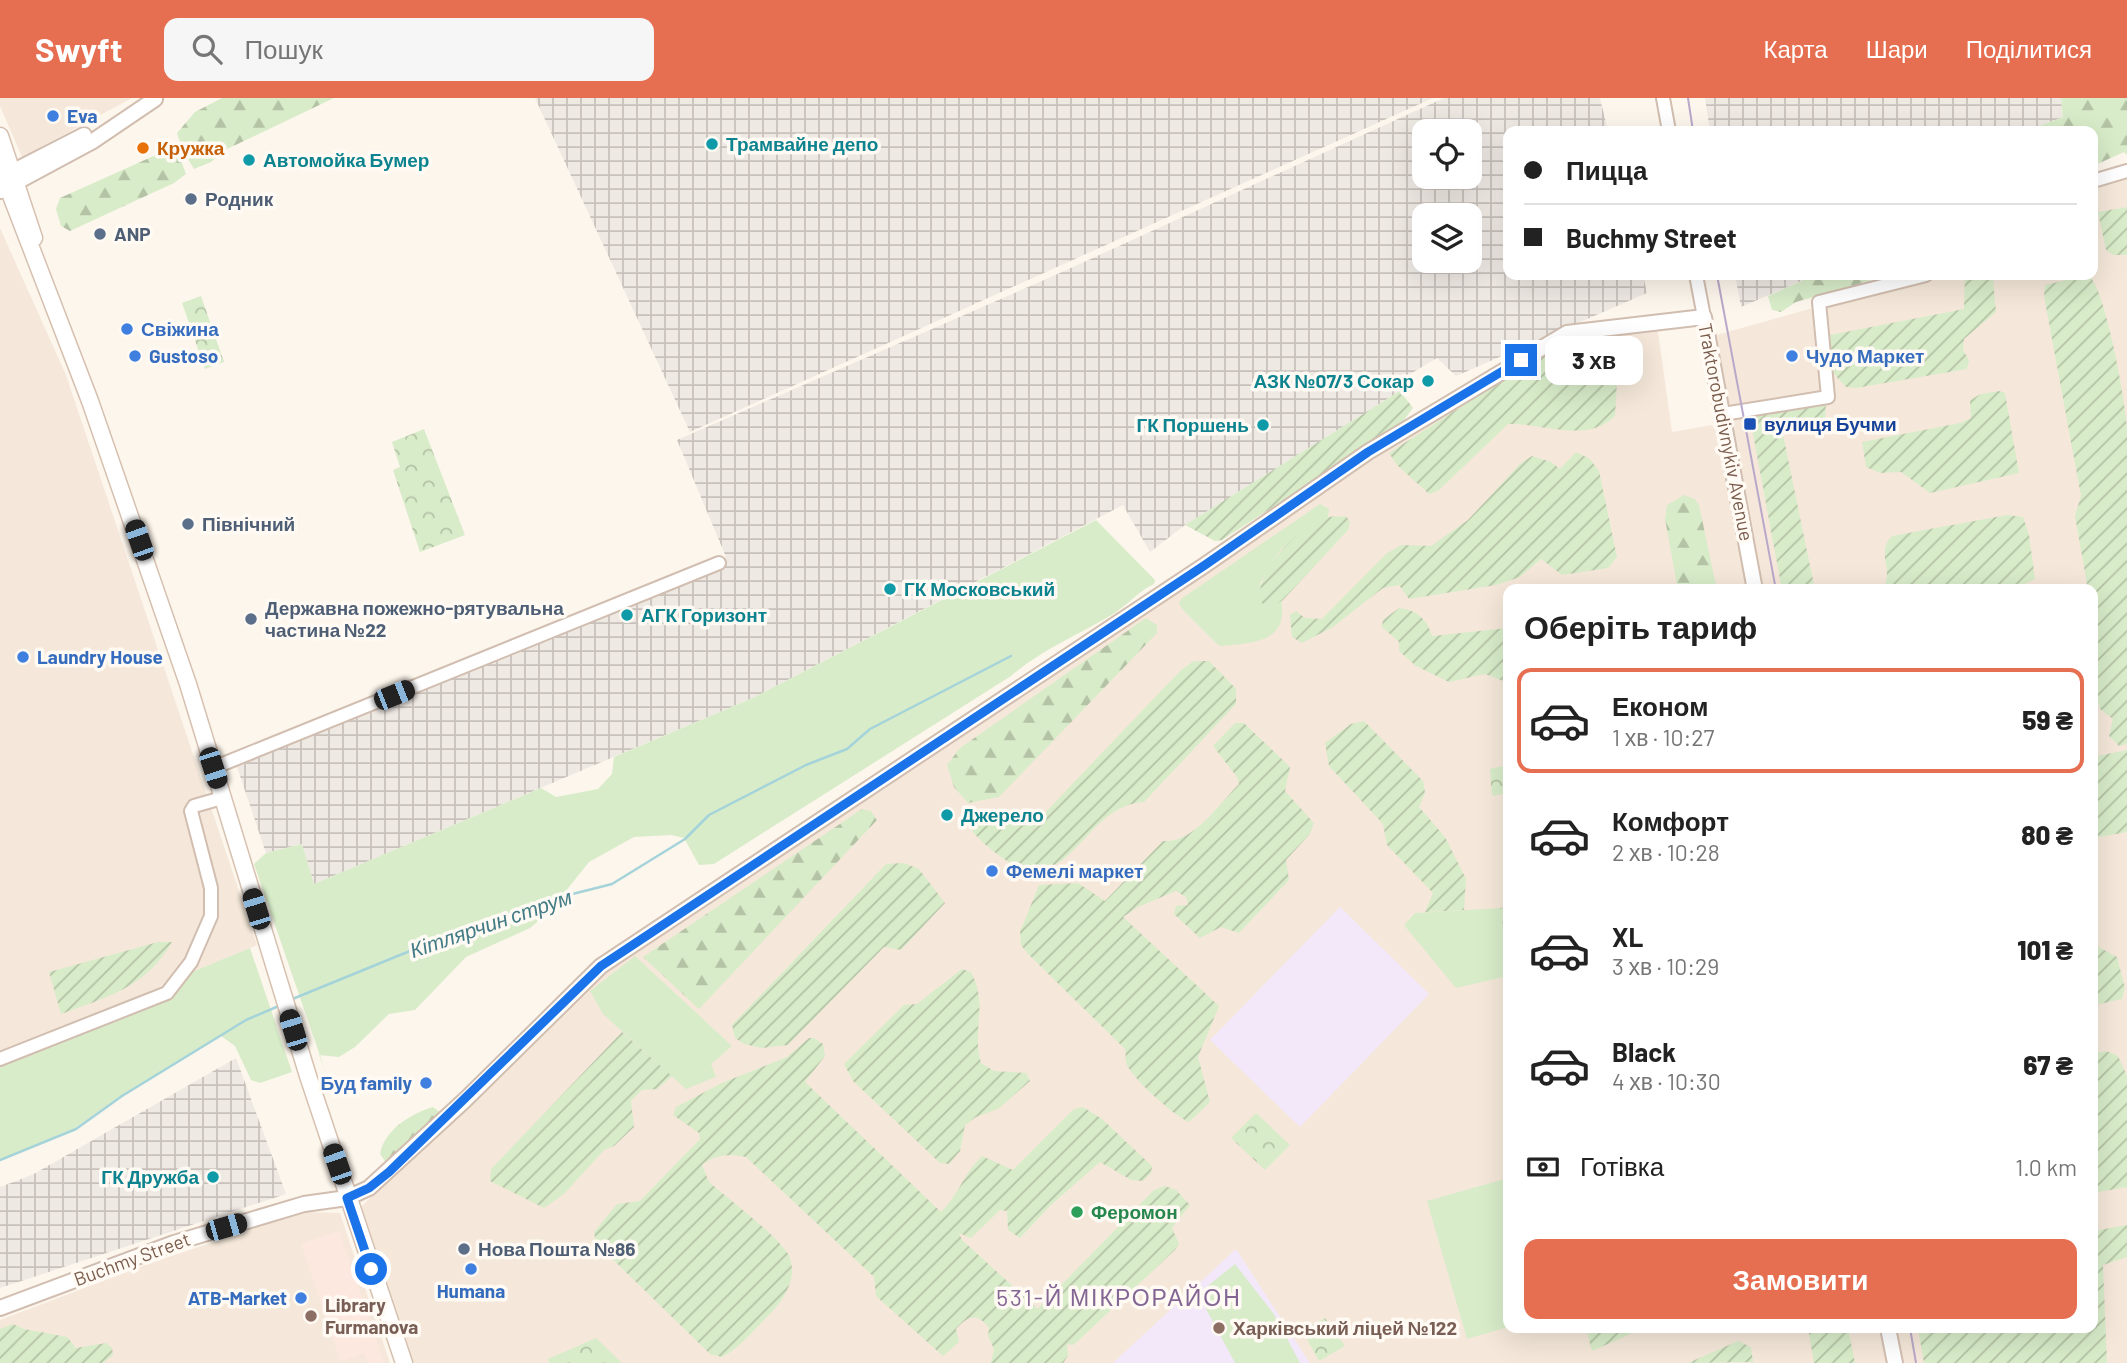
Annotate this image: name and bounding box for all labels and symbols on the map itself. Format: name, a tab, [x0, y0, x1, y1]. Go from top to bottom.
place label: Eva	[67, 104, 98, 127]
marker: Eva	[45, 108, 61, 124]
place label: Трамвайне депо	[726, 132, 878, 155]
place label: Кружка	[157, 136, 225, 159]
marker: Трамвайне депо	[704, 136, 720, 152]
marker: Кружка	[135, 140, 151, 156]
place label: Автомойка Бумер	[263, 148, 429, 171]
marker: Автомойка Бумер	[241, 152, 257, 168]
place label: Родник	[205, 187, 274, 210]
marker: Родник	[183, 191, 199, 207]
place label: ANP	[114, 222, 151, 245]
marker: ANP	[92, 226, 108, 242]
place label: Свіжина	[141, 317, 219, 340]
marker: Свіжина	[119, 321, 135, 337]
street label: Traktorobudivnykiv Avenue	[1694, 321, 1759, 543]
callout: 3 хв	[1546, 336, 1644, 384]
place label: Gustoso	[149, 344, 218, 367]
route end	[1505, 344, 1537, 376]
place label: Чудо Маркет	[1806, 344, 1924, 367]
marker: Gustoso	[127, 348, 143, 364]
marker: Чудо Маркет	[1784, 348, 1800, 364]
place label: АЗК №07/3 Сокар	[1253, 369, 1414, 392]
marker: АЗК №07/3 Сокар	[1420, 373, 1436, 389]
place label: вулиця Бучми	[1764, 412, 1897, 435]
place label: ГК Поршень	[1136, 413, 1249, 436]
marker: вулиця Бучми	[1742, 416, 1758, 432]
marker: ГК Поршень	[1255, 417, 1271, 433]
place label: Північний	[202, 512, 295, 535]
marker: Північний	[180, 516, 196, 532]
car	[123, 517, 156, 563]
place label: ГК Московський	[904, 577, 1055, 600]
marker: ГК Московський	[882, 581, 898, 597]
place label: Державна пожежно-рятувальна частина №22	[265, 596, 564, 641]
place label: АГК Горизонт	[641, 603, 767, 626]
marker: АГК Горизонт	[619, 607, 635, 623]
marker: Державна пожежно-рятувальна частина №22	[243, 611, 259, 627]
place label: Laundry House	[37, 645, 163, 668]
marker: Laundry House	[15, 649, 31, 665]
car	[371, 677, 418, 713]
car	[197, 745, 230, 791]
place label: Джерело	[961, 803, 1044, 826]
marker: Джерело	[939, 807, 955, 823]
place label: Фемелі маркет	[1006, 859, 1143, 882]
marker: Фемелі маркет	[984, 863, 1000, 879]
water label: Кітлярчин струм	[406, 883, 575, 962]
car	[240, 886, 273, 932]
car	[277, 1007, 310, 1053]
place label: Буд family	[320, 1071, 412, 1094]
marker: Буд family	[418, 1075, 434, 1091]
car	[321, 1141, 354, 1187]
place label: ГК Дружба	[101, 1165, 199, 1188]
marker: ГК Дружба	[205, 1169, 221, 1185]
place label: Феромон	[1091, 1200, 1178, 1223]
marker: Феромон	[1069, 1204, 1085, 1220]
car	[203, 1211, 250, 1243]
street label: Buchmy Street	[71, 1227, 193, 1290]
place label: Нова Пошта №86	[478, 1237, 636, 1260]
marker: Нова Пошта №86	[456, 1241, 472, 1257]
route start	[355, 1253, 387, 1285]
marker: Humana	[463, 1261, 479, 1277]
place label: Humana	[437, 1279, 505, 1302]
district label: 531-Й МІКРОРАЙОН	[996, 1283, 1242, 1311]
place label: ATB-Market	[188, 1286, 287, 1309]
marker: ATB-Market	[293, 1290, 309, 1306]
place label: Library Furmanova	[325, 1293, 418, 1338]
marker: Library Furmanova	[303, 1308, 319, 1324]
place label: Харківський ліцей №122	[1233, 1316, 1457, 1339]
marker: Харківський ліцей №122	[1211, 1320, 1227, 1336]

